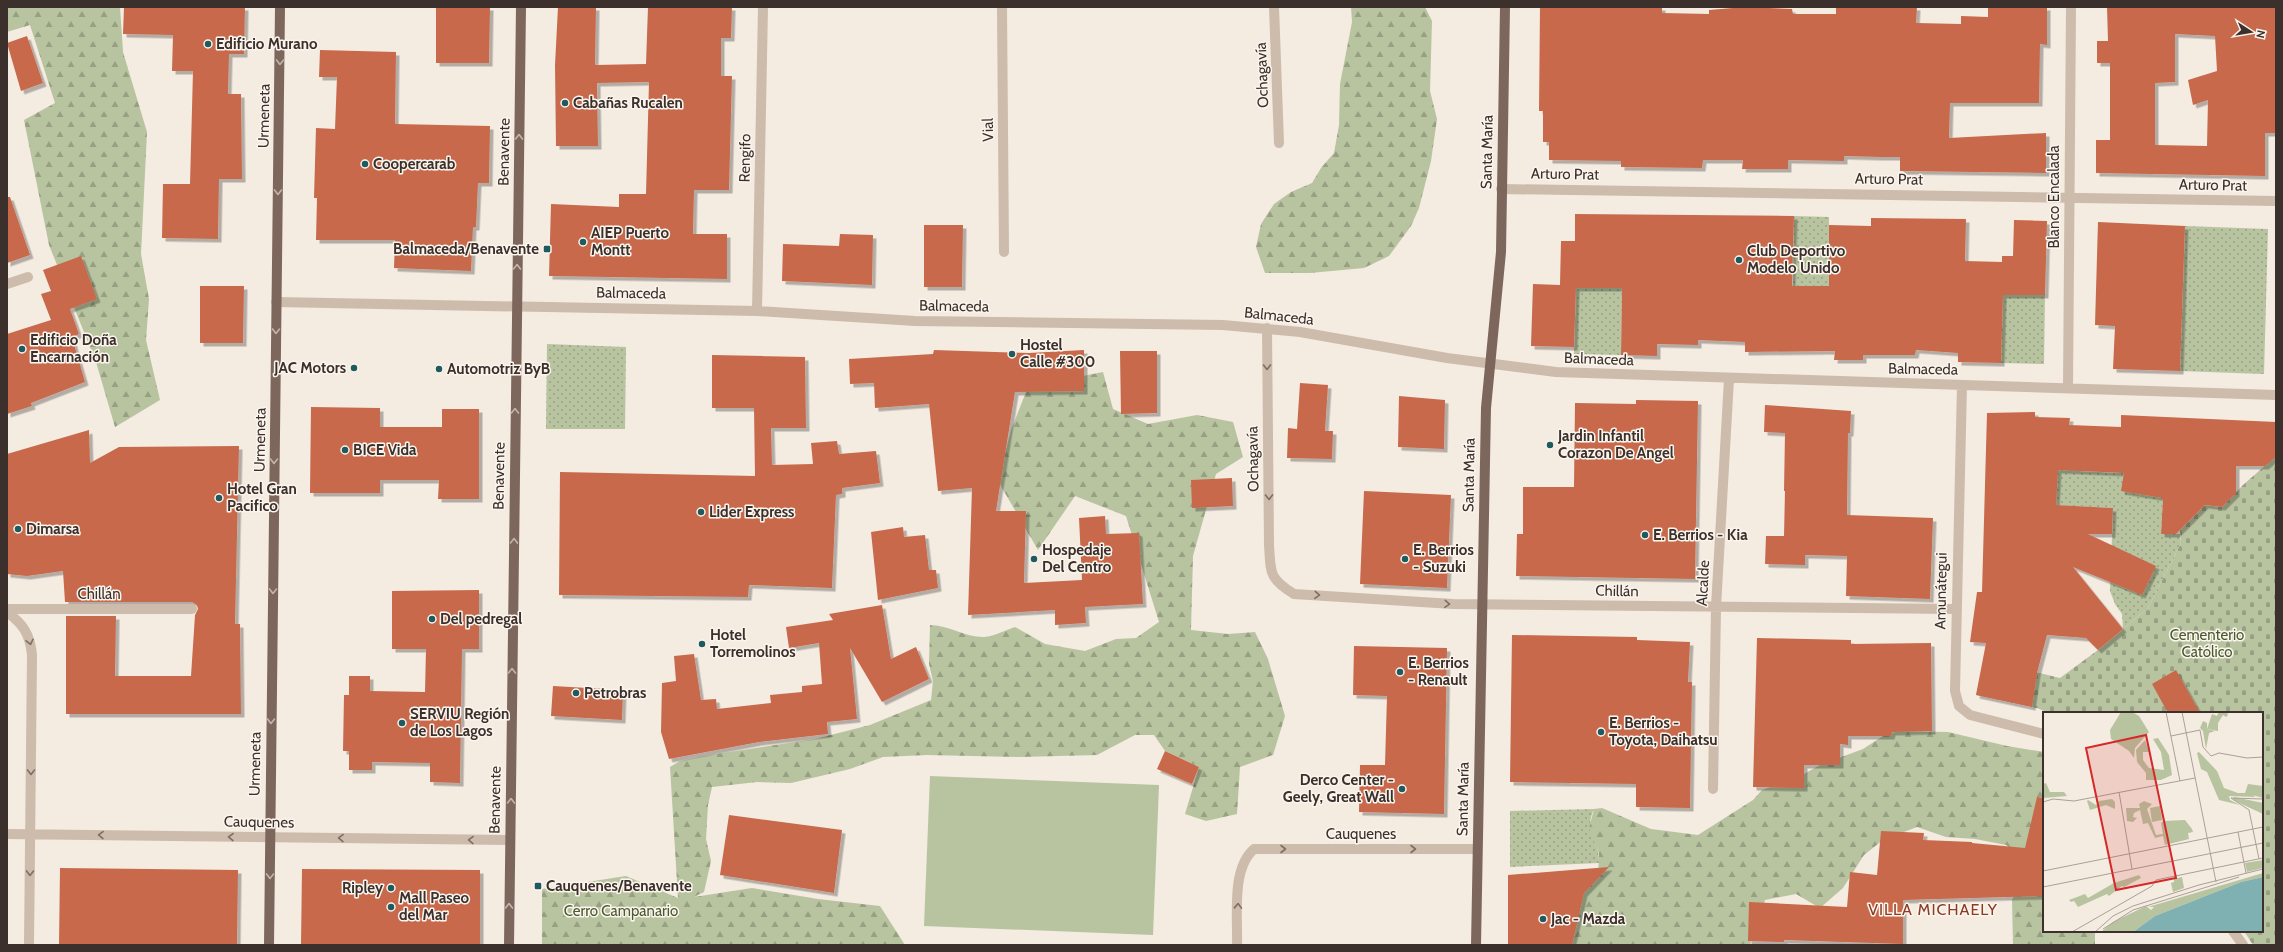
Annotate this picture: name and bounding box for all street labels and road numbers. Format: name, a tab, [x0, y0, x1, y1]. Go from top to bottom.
street label: Ochagavía	[1252, 41, 1272, 108]
street label: Urmeneta	[254, 83, 274, 148]
street label: Santa María	[1477, 114, 1497, 189]
street label: Benavente	[494, 118, 514, 186]
street label: Vial	[979, 118, 997, 142]
street label: Rengifo	[736, 133, 754, 183]
street label: Blanco Encalada	[2045, 145, 2063, 249]
street label: Arturo Prat	[1531, 164, 1599, 184]
street label: Arturo Prat	[1855, 169, 1923, 189]
street label: Arturo Prat	[2179, 175, 2247, 195]
street label: Balmaceda	[596, 283, 667, 303]
street label: Balmaceda	[919, 296, 990, 316]
street label: Balmaceda	[1243, 303, 1316, 329]
street label: Balmaceda	[1564, 349, 1635, 369]
street label: Balmaceda	[1888, 359, 1959, 379]
street label: Urmeneta	[250, 407, 270, 472]
street label: Ochagavía	[1243, 425, 1263, 492]
street label: Santa María	[1459, 437, 1479, 512]
street label: Benavente	[489, 442, 509, 510]
street label: Amunátegui	[1931, 552, 1951, 630]
street label: Alcalde	[1693, 559, 1713, 606]
street label: Chillán	[1595, 582, 1639, 600]
street label: Chillán	[77, 585, 121, 603]
street label: Urmeneta	[245, 731, 265, 796]
street label: Santa María	[1453, 761, 1473, 836]
street label: Benavente	[485, 766, 505, 834]
street label: Cauquenes	[224, 812, 294, 832]
street label: Cauquenes	[1326, 825, 1396, 843]

